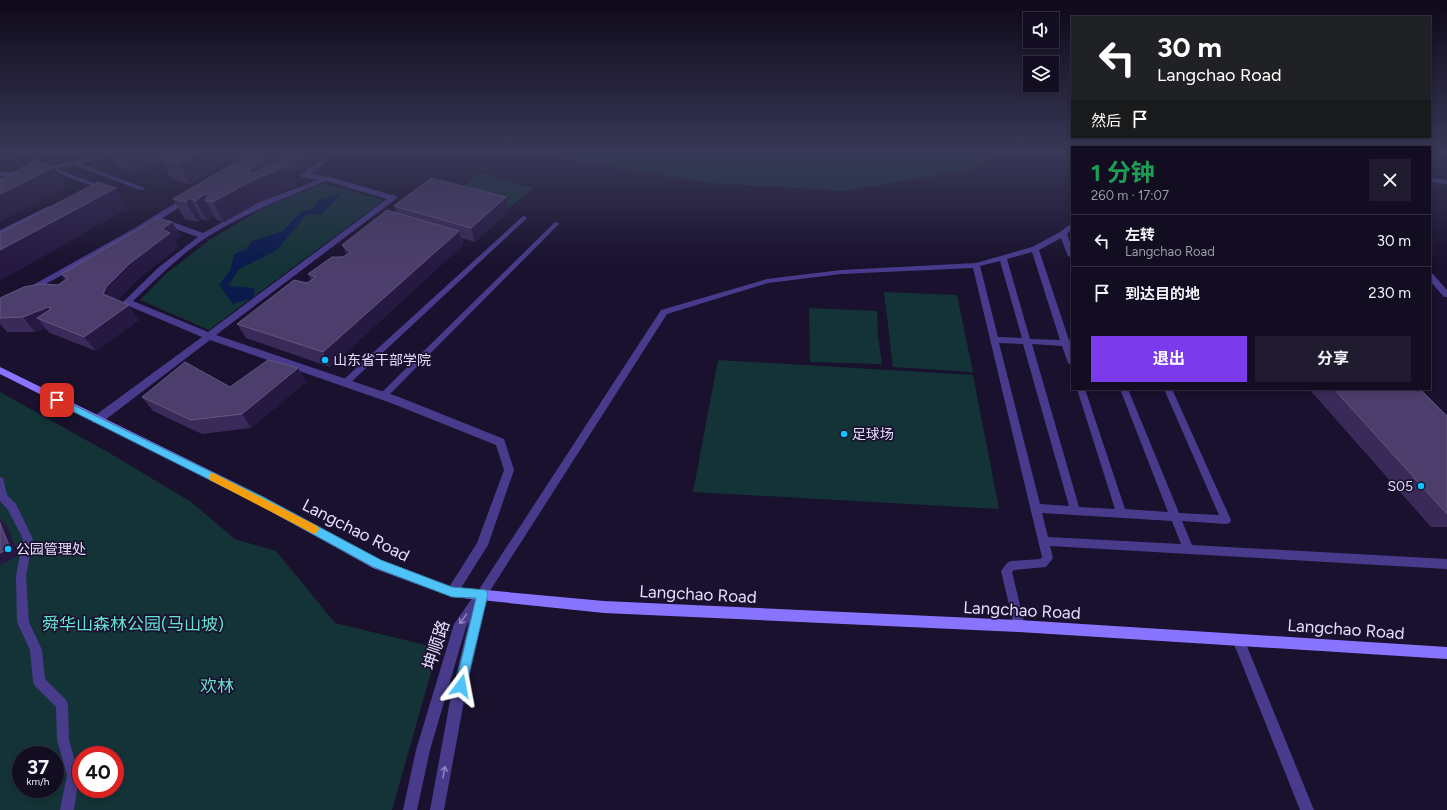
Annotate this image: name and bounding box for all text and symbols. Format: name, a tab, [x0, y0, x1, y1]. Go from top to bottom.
map controls	[1023, 12, 1059, 92]
button: sound	[1023, 12, 1059, 48]
text: 30 m	[1157, 30, 1222, 64]
icon: left	[1091, 32, 1143, 84]
button: layers	[1023, 56, 1059, 92]
text: Langchao Road	[1157, 64, 1281, 86]
icon: arrive	[1129, 108, 1151, 130]
text: 然后	[1091, 112, 1121, 130]
text: 1 分钟	[1091, 158, 1155, 187]
button: close	[1369, 159, 1411, 201]
text: 260 m · 17:07	[1091, 188, 1169, 203]
text: 左转	[1125, 226, 1155, 244]
icon: left	[1091, 230, 1113, 252]
text: 30 m	[1377, 232, 1411, 250]
text: Langchao Road	[1125, 244, 1215, 259]
icon: arrive	[1091, 282, 1113, 304]
text: 230 m	[1368, 284, 1411, 302]
text: 到达目的地	[1125, 285, 1200, 303]
button: 退出	[1091, 336, 1247, 382]
button: 分享	[1255, 336, 1411, 382]
place label: 山东省干部学院	[333, 352, 431, 369]
marker: 山东省干部学院	[320, 355, 330, 365]
pin	[40, 383, 74, 417]
icon: arrive	[46, 389, 68, 411]
place label: 足球场	[852, 426, 894, 443]
marker: 足球场	[839, 429, 849, 439]
place label: S05	[1387, 478, 1413, 495]
marker: S05	[1416, 481, 1426, 491]
street label: Langchao Road	[299, 494, 413, 566]
place label: 公园管理处	[16, 541, 86, 558]
marker: 公园管理处	[3, 544, 13, 554]
street label: Langchao Road	[639, 581, 757, 607]
street label: Langchao Road	[963, 597, 1081, 623]
park label: 舜华山森林公园(马山坡)	[42, 614, 224, 634]
one-way arrow	[459, 614, 467, 625]
street label: Langchao Road	[1287, 615, 1405, 643]
street label: 坤顺路	[419, 618, 453, 672]
position arrow	[440, 665, 482, 707]
park label: 欢林	[200, 676, 234, 696]
speed limit sign: 40	[72, 746, 124, 798]
text: 37	[27, 755, 49, 779]
one-way arrow	[441, 766, 449, 779]
text: km/h	[27, 775, 49, 788]

